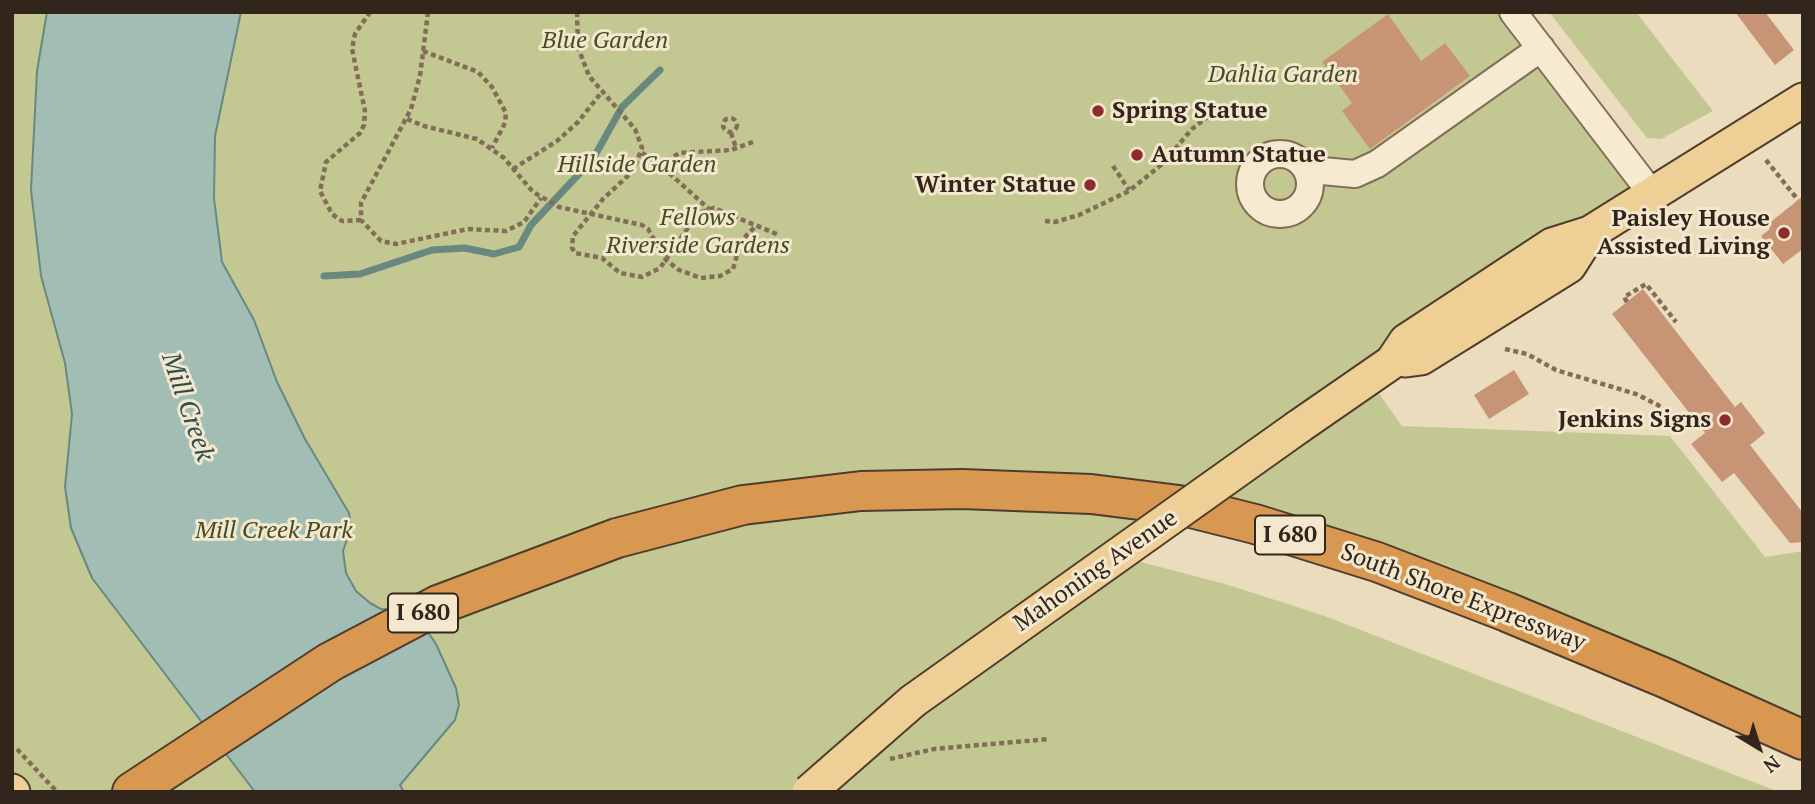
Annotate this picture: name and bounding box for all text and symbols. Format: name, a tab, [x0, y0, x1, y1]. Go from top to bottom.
park label: Blue Garden	[542, 27, 668, 55]
park label: Dahlia Garden	[1208, 61, 1358, 89]
place label: Spring Statue	[1112, 97, 1268, 125]
marker: Spring Statue	[1090, 103, 1106, 119]
place label: Autumn Statue	[1151, 141, 1326, 169]
marker: Autumn Statue	[1129, 147, 1145, 163]
park label: Hillside Garden	[558, 151, 716, 179]
place label: Winter Statue	[915, 171, 1076, 199]
marker: Winter Statue	[1082, 177, 1098, 193]
park label: Fellows Riverside Gardens	[606, 204, 790, 260]
place label: Paisley House Assisted Living	[1597, 205, 1770, 261]
marker: Paisley House Assisted Living	[1776, 225, 1792, 241]
water label: Mill Creek	[154, 349, 220, 465]
place label: Jenkins Signs	[1558, 406, 1711, 434]
marker: Jenkins Signs	[1717, 412, 1733, 428]
street label: Mahoning Avenue	[1009, 504, 1183, 638]
road number: I 680	[1255, 516, 1325, 554]
park label: Mill Creek Park	[195, 517, 353, 545]
street label: South Shore Expressway	[1337, 538, 1589, 658]
road number: I 680	[388, 594, 458, 632]
north arrow	[1724, 713, 1794, 783]
text: N	[1759, 751, 1786, 779]

